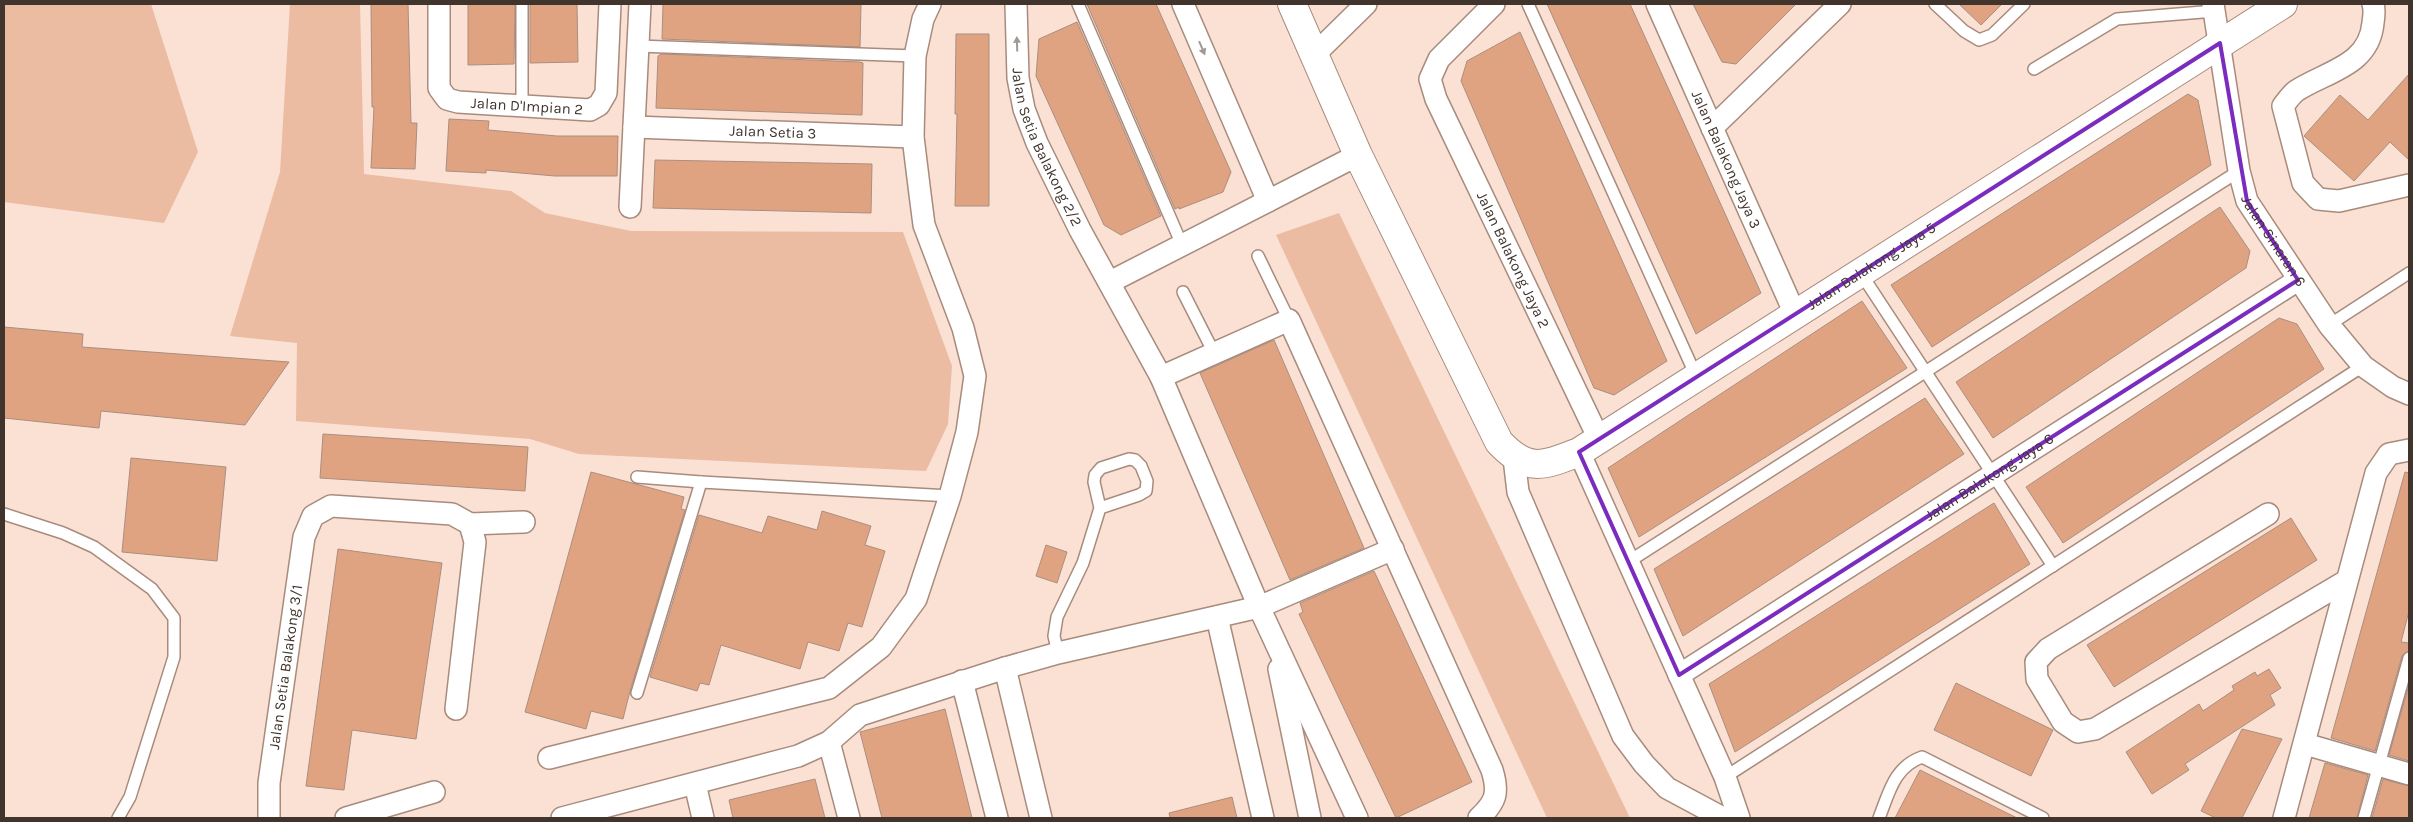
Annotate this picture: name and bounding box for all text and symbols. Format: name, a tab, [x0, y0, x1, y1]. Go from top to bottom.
one-way arrow	[1013, 36, 1021, 52]
one-way arrow	[1199, 41, 1207, 56]
street label: Jalan Setia Balakong 2/2	[1008, 68, 1086, 229]
street label: Jalan Balakong Jaya 3	[1688, 87, 1765, 231]
street label: Jalan D'Impian 2	[470, 94, 584, 119]
street label: Jalan Setia 3	[729, 121, 817, 143]
street label: Jalan Balakong Jaya 2	[1473, 189, 1553, 331]
street label: Jalan Sinaran 6	[2237, 194, 2310, 290]
street label: Jalan Balakong Jaya 5	[1804, 218, 1939, 314]
street label: Jalan Balakong Jaya 6	[1922, 429, 2057, 525]
street label: Jalan Setia Balakong 3/1	[265, 584, 306, 751]

